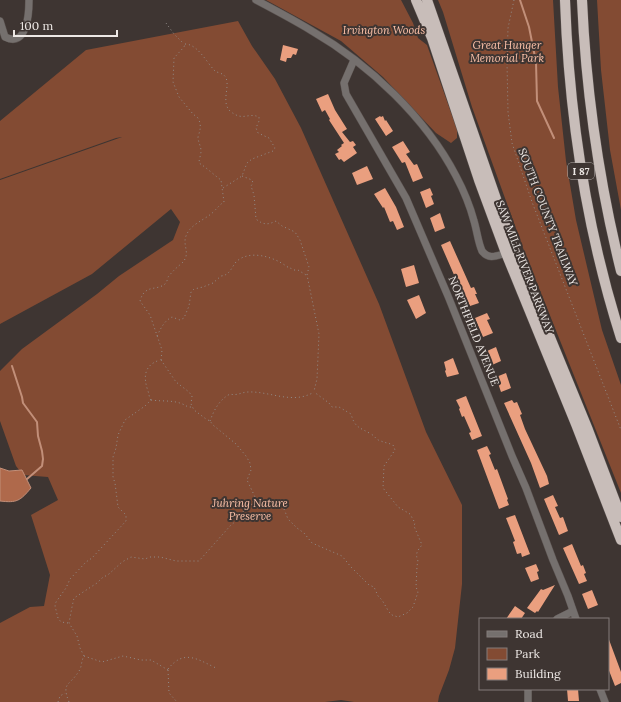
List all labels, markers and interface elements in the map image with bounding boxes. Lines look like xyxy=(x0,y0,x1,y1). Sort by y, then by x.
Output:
scale bar xyxy=(14,12,117,38)
text: 100 m xyxy=(20,18,53,33)
park label: Irvington Woods xyxy=(343,23,425,37)
park label: Great Hunger Memorial Park xyxy=(470,38,544,65)
street label: SOUTH COUNTY TRAILWAY xyxy=(515,146,581,289)
road number: I 87 xyxy=(568,163,594,179)
street label: SAW MILL RIVER PARKWAY xyxy=(493,198,557,337)
street label: NORTHFIELD AVENUE xyxy=(446,274,503,388)
park label: Juhring Nature Preserve xyxy=(211,496,288,523)
legend xyxy=(479,618,609,690)
text: Road xyxy=(515,626,543,641)
text: Park xyxy=(515,646,541,661)
text: Building xyxy=(515,666,561,681)

